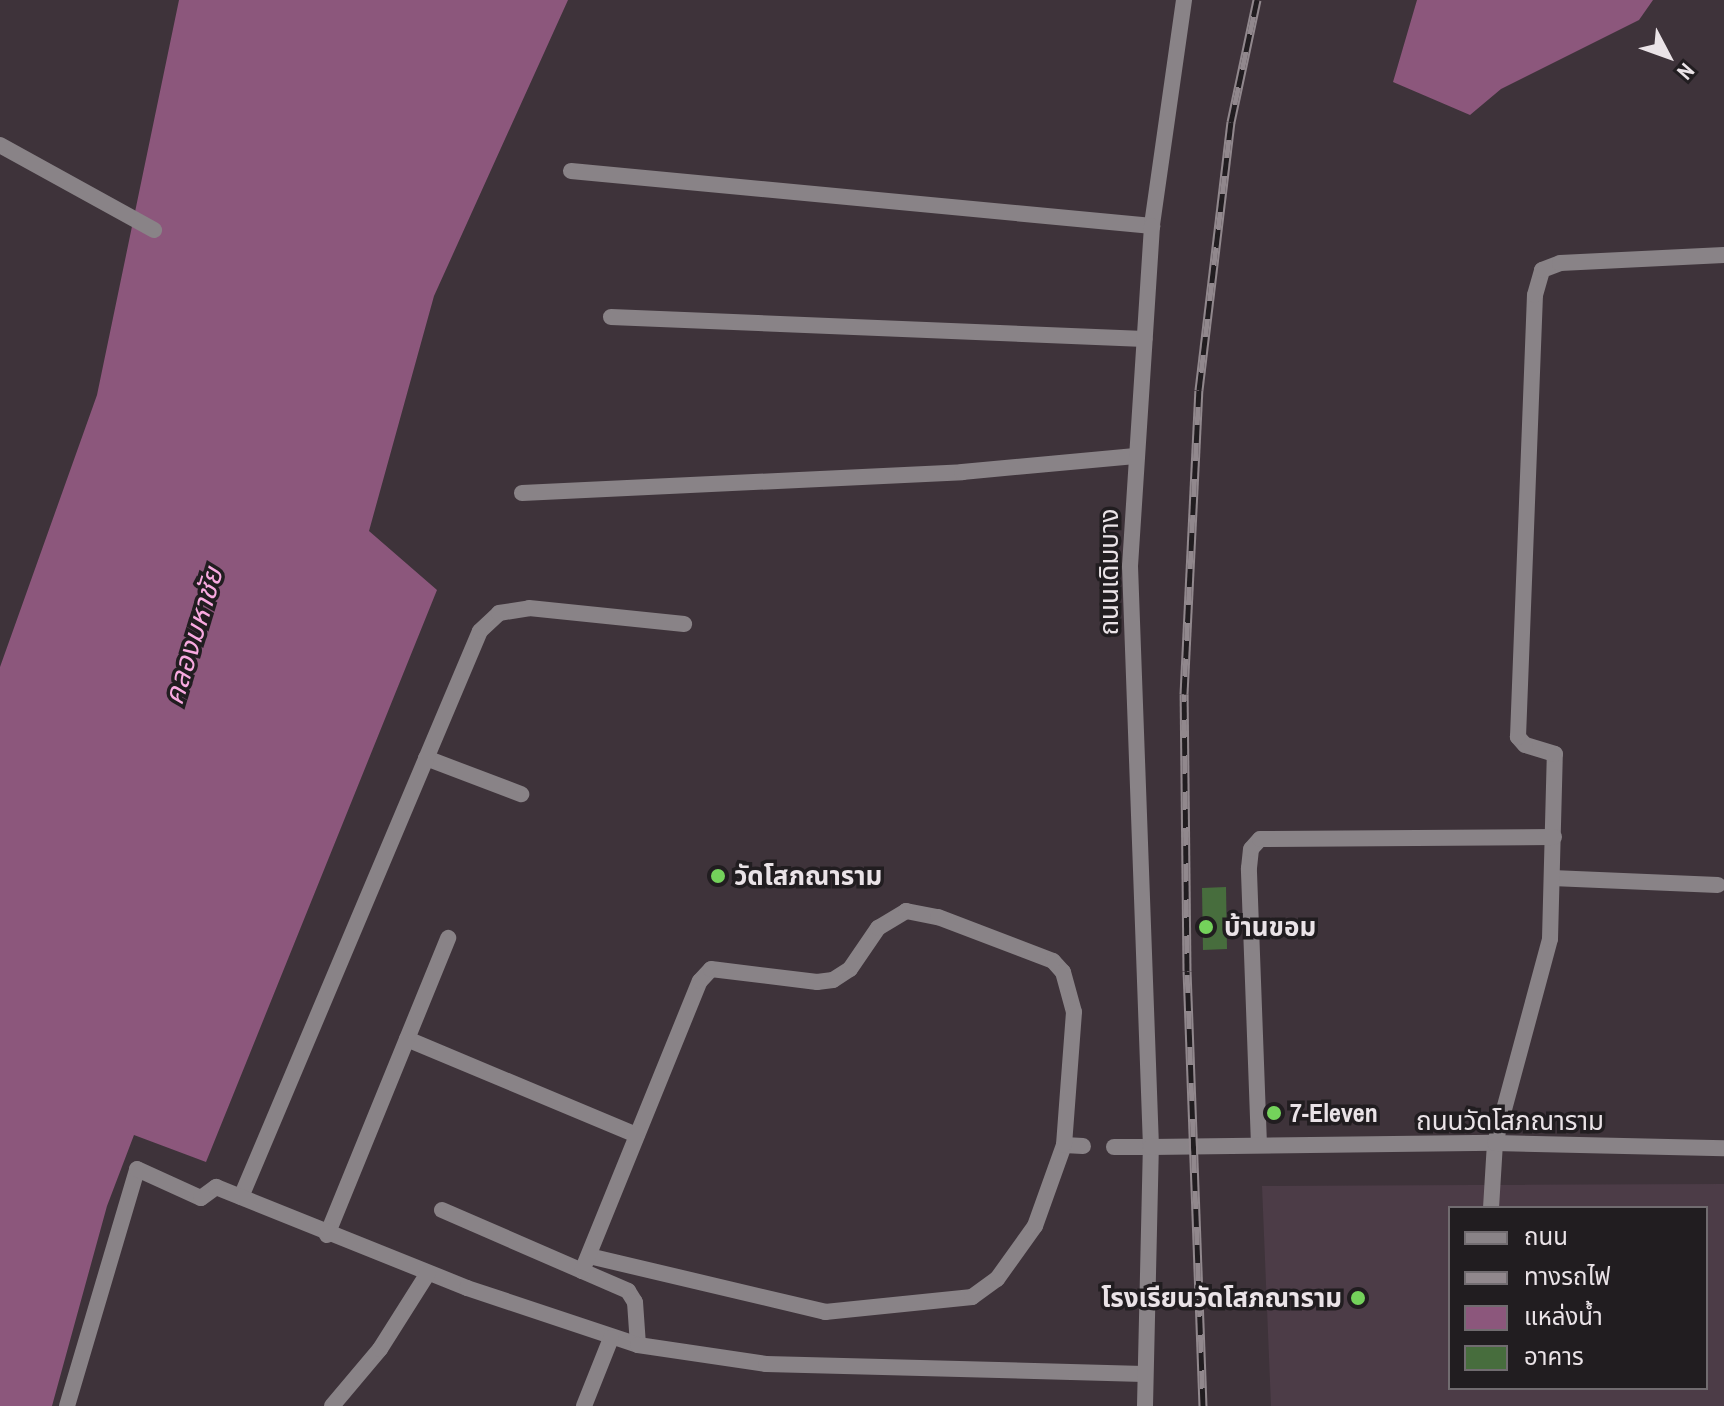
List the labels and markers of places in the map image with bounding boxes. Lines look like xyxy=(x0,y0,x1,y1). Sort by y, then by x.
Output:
place label: วัดโสภณาราม xyxy=(734,860,882,892)
marker: วัดโสภณาราม xyxy=(709,867,727,885)
place label: บ้านขอม xyxy=(1224,911,1316,943)
marker: บ้านขอม xyxy=(1195,916,1217,938)
place label: 7-Eleven xyxy=(1290,1097,1378,1129)
marker: 7-Eleven xyxy=(1265,1104,1283,1122)
place label: โรงเรียนวัดโสภณาราม xyxy=(1101,1282,1342,1314)
marker: โรงเรียนวัดโสภณาราม xyxy=(1349,1289,1367,1307)

